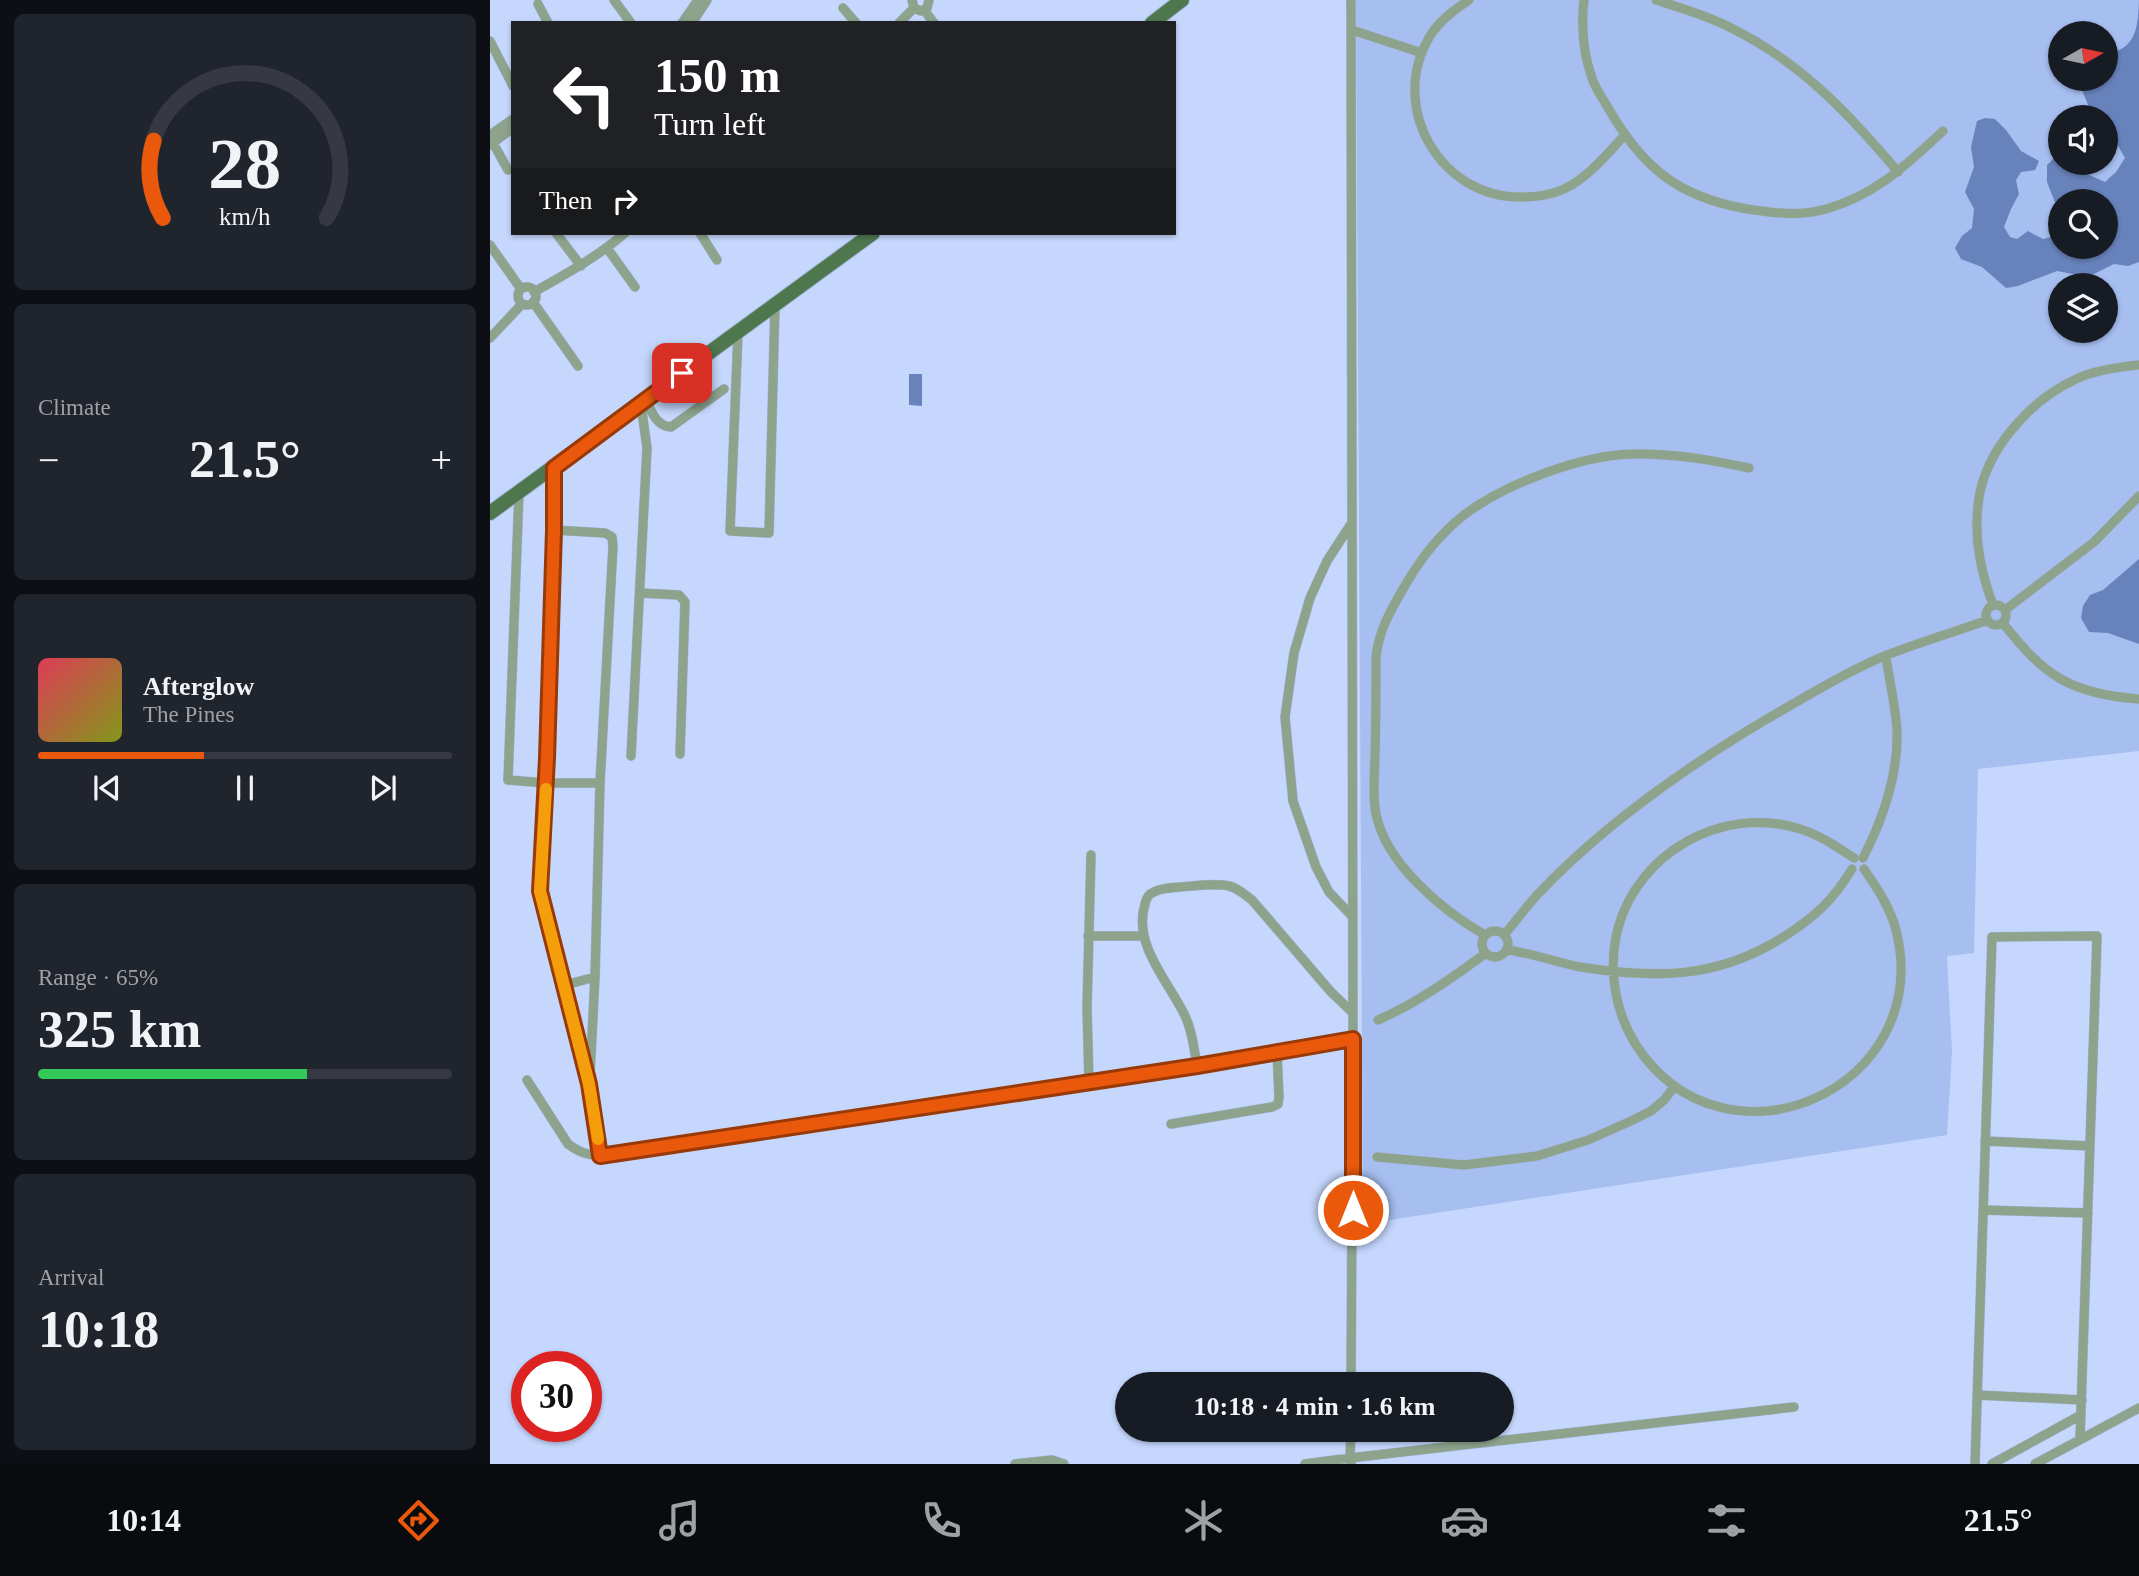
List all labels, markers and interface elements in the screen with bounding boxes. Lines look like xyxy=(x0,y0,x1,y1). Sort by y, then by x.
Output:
north arrow xyxy=(2048,21,2118,91)
map controls xyxy=(2048,21,2118,343)
text: 150 m xyxy=(654,48,781,103)
icon: left xyxy=(539,49,630,140)
button: sound xyxy=(2048,105,2118,175)
text: Turn left xyxy=(654,106,766,142)
text: 28 xyxy=(209,123,281,204)
icon: right xyxy=(606,182,644,220)
text: Then xyxy=(539,186,592,215)
button: search xyxy=(2048,189,2118,259)
text: km/h xyxy=(219,203,271,230)
button: layers xyxy=(2048,273,2118,343)
pin xyxy=(652,343,712,403)
icon: arrive xyxy=(663,354,701,392)
text: Climate xyxy=(38,395,111,420)
text: 21.5° xyxy=(189,431,301,488)
text: − xyxy=(38,439,59,481)
text: + xyxy=(431,439,452,481)
text: Afterglow xyxy=(143,672,254,701)
text: The Pines xyxy=(143,702,234,727)
icon: previous xyxy=(88,769,126,807)
icon: pause xyxy=(226,769,264,807)
icon: next xyxy=(364,769,402,807)
text: Range · 65% xyxy=(38,965,158,990)
text: 325 km xyxy=(38,1001,201,1058)
position arrow xyxy=(1316,1173,1390,1247)
text: Arrival xyxy=(38,1265,104,1290)
text: 10:18 xyxy=(38,1301,159,1358)
speed limit sign: 30 xyxy=(511,1351,602,1442)
text: 10:18 · 4 min · 1.6 km xyxy=(1194,1392,1435,1421)
icon: directions xyxy=(394,1496,443,1545)
icon: music xyxy=(655,1496,704,1545)
icon: phone xyxy=(917,1496,966,1545)
icon: climate xyxy=(1179,1496,1228,1545)
icon: car xyxy=(1440,1496,1489,1545)
icon: filters xyxy=(1702,1496,1751,1545)
text: 10:14 xyxy=(106,1502,181,1538)
text: 21.5° xyxy=(1964,1502,2033,1538)

